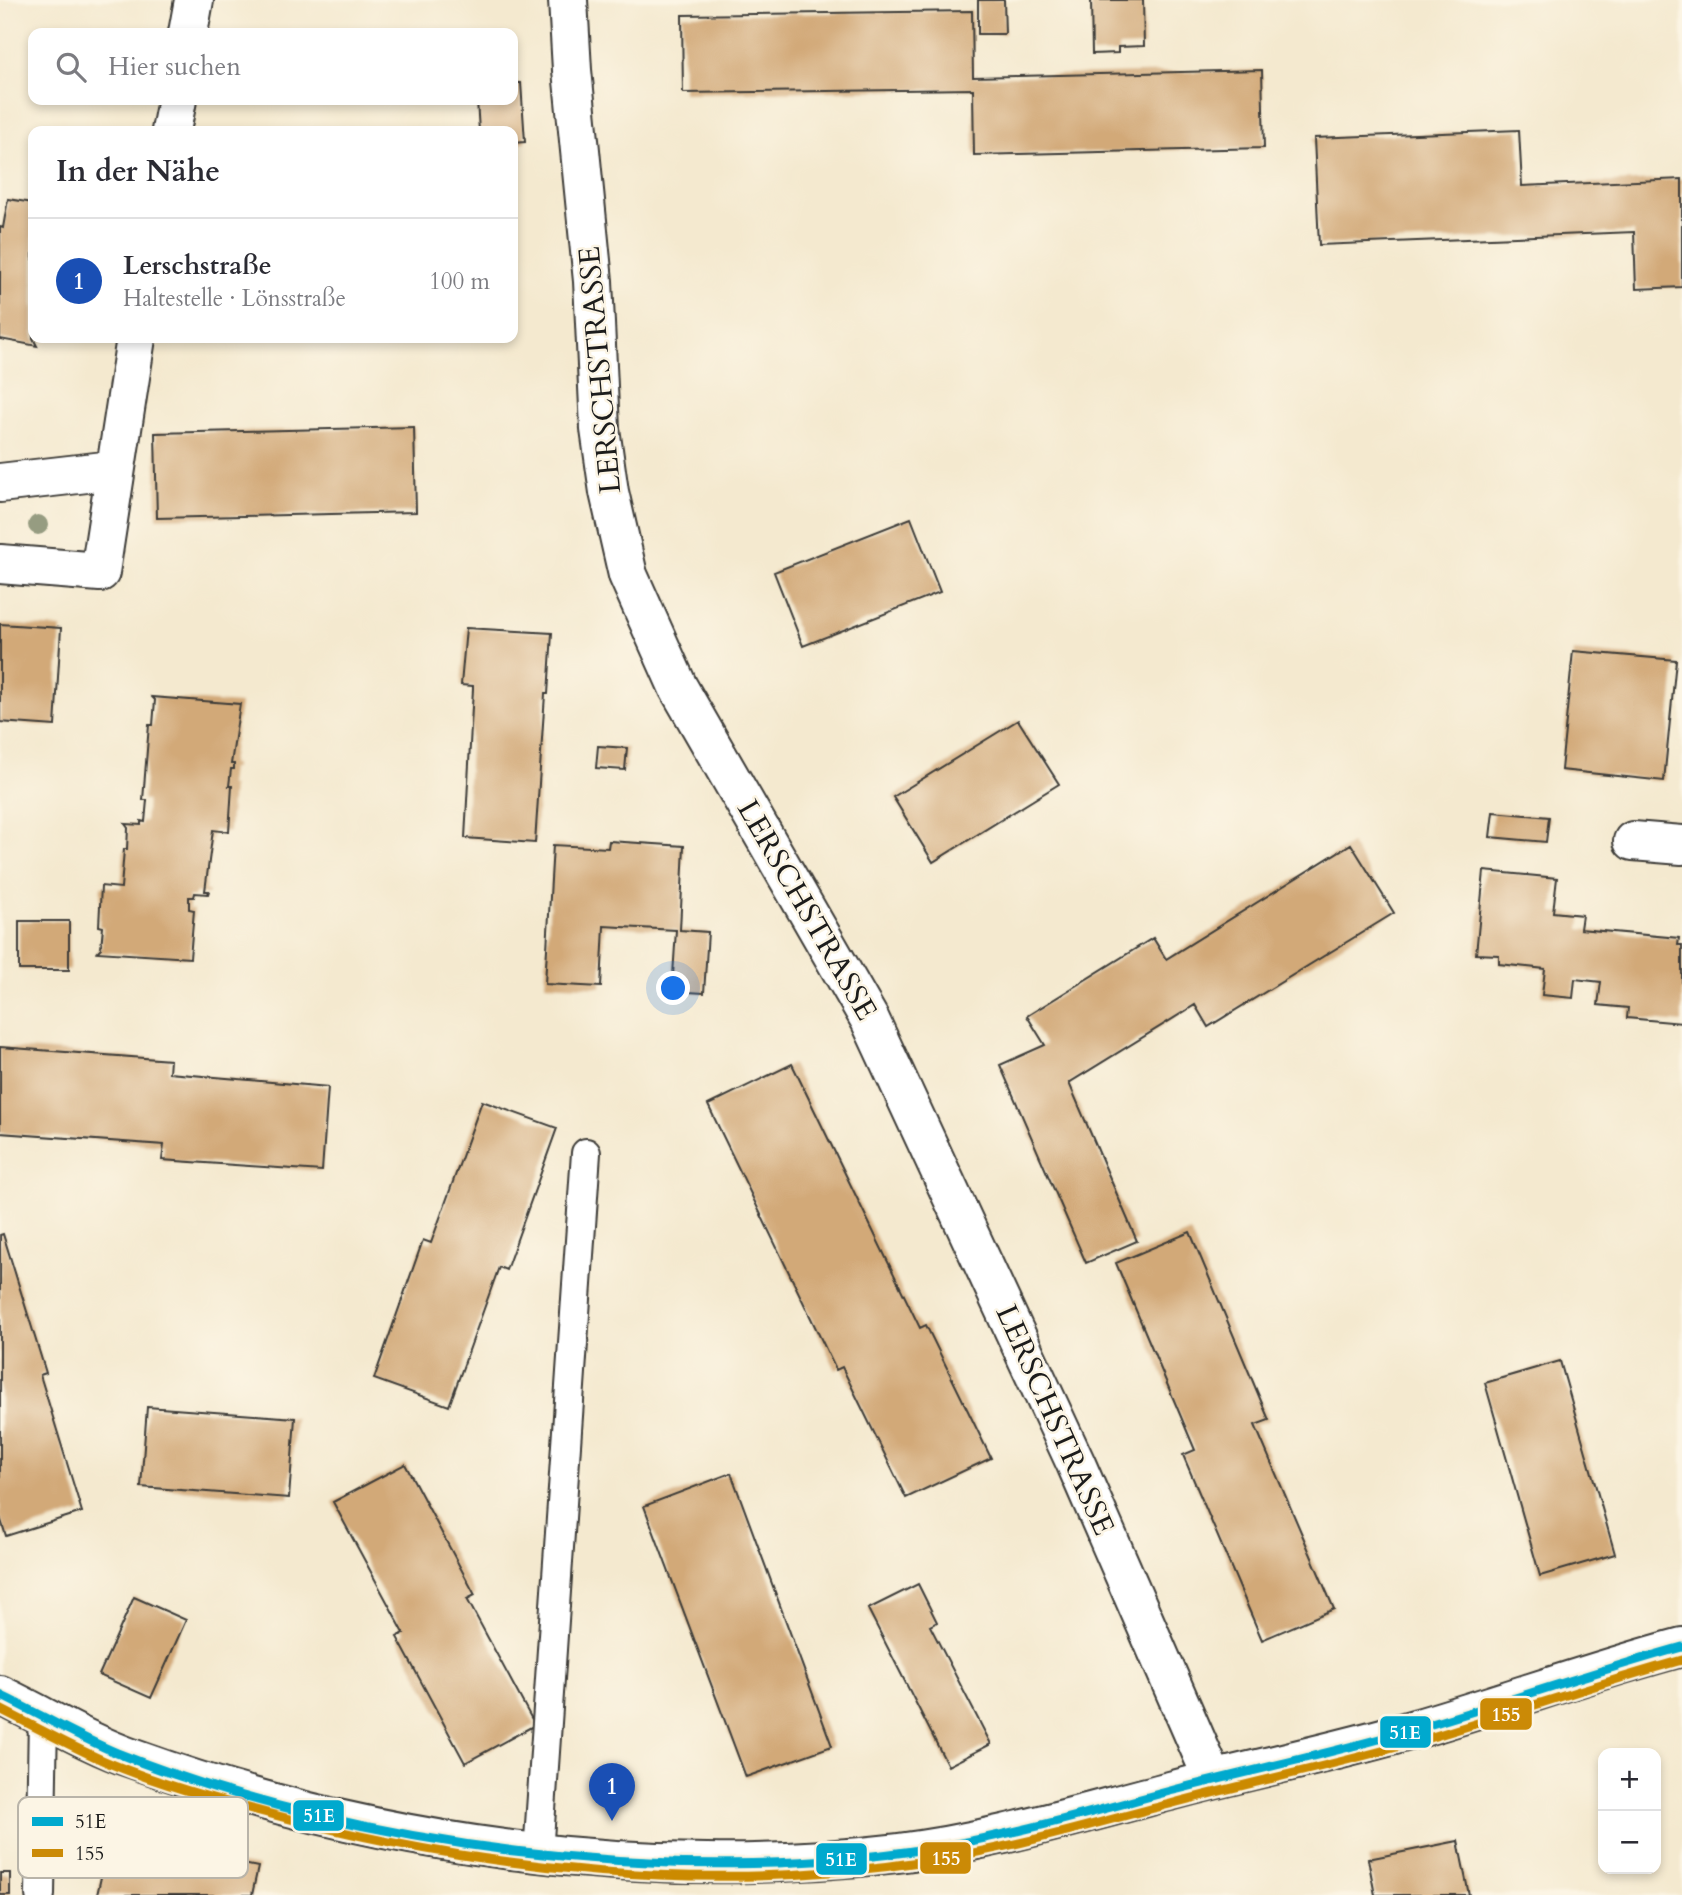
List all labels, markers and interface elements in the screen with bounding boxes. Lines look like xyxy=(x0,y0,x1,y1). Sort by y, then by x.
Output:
search box xyxy=(28,28,518,105)
icon: search xyxy=(52,48,90,86)
text: Hier suchen xyxy=(108,49,241,84)
text: In der Nähe xyxy=(56,151,220,192)
street label: LERSCHSTRASSE xyxy=(569,245,631,495)
text: Lerschstraße xyxy=(123,248,272,283)
text: 1 xyxy=(73,266,85,297)
text: 100 m xyxy=(429,266,490,297)
text: Haltestelle · Lönsstraße xyxy=(123,283,346,314)
street label: LERSCHSTRASSE xyxy=(727,792,887,1028)
your location xyxy=(656,971,690,1005)
street label: LERSCHSTRASSE xyxy=(986,1298,1124,1542)
line badge: 155 xyxy=(1479,1697,1533,1731)
text: 155 xyxy=(1491,1702,1521,1728)
line badge: 51E xyxy=(1379,1715,1432,1749)
text: 51E xyxy=(1389,1720,1421,1746)
map controls xyxy=(1598,1748,1661,1874)
button: + xyxy=(1598,1748,1661,1811)
pin: 1 xyxy=(589,1763,635,1821)
legend xyxy=(18,1797,248,1878)
line badge: 51E xyxy=(292,1799,345,1832)
text: 51E xyxy=(303,1803,335,1829)
text: 51E xyxy=(75,1809,106,1835)
button: − xyxy=(1598,1811,1661,1874)
text: 155 xyxy=(75,1841,104,1867)
line badge: 155 xyxy=(919,1841,972,1875)
line badge: 51E xyxy=(815,1842,868,1876)
text: 155 xyxy=(931,1846,961,1872)
text: 51E xyxy=(825,1847,857,1873)

